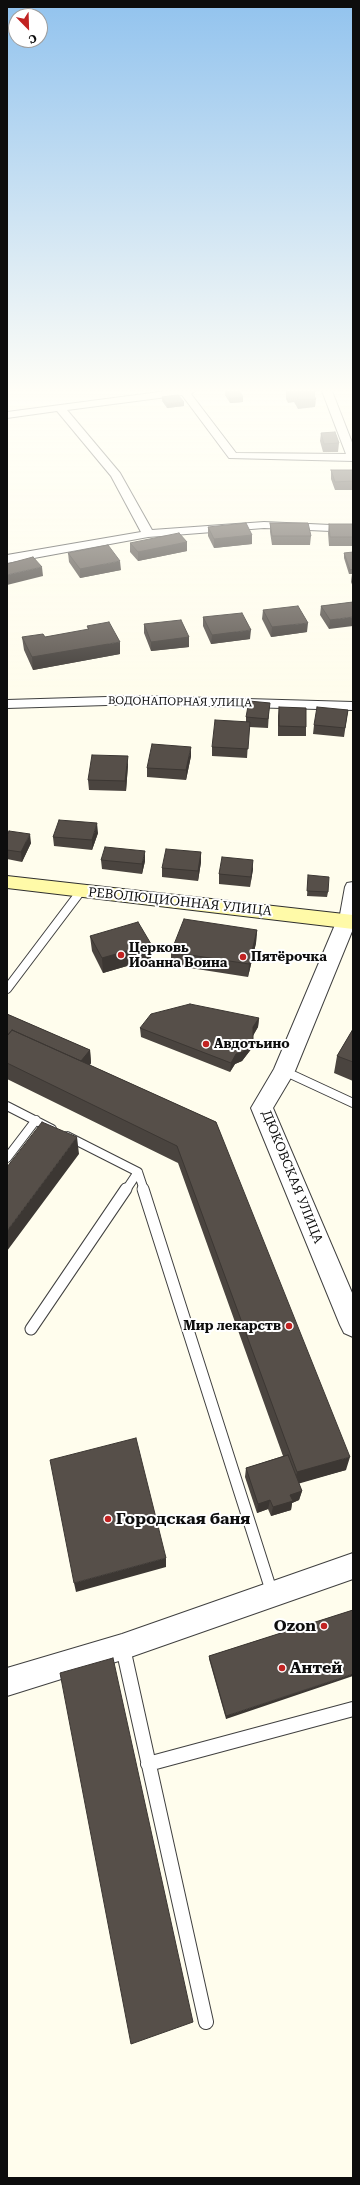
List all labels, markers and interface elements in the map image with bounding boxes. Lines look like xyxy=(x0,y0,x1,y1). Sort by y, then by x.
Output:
north arrow xyxy=(8,8,48,48)
text: С xyxy=(26,31,39,46)
street label: ВОДОНАПОРНАЯ УЛИЦА xyxy=(108,694,252,710)
street label: РЕВОЛЮЦИОННАЯ УЛИЦА xyxy=(87,885,273,919)
place label: Церковь Иоанна Воина xyxy=(129,940,227,971)
place label: Пятёрочка xyxy=(251,949,327,965)
marker: Церковь Иоанна Воина xyxy=(116,950,126,960)
marker: Пятёрочка xyxy=(238,952,248,962)
place label: Авдотьино xyxy=(214,1036,290,1052)
marker: Авдотьино xyxy=(201,1039,211,1049)
street label: ДЮКОВСКАЯ УЛИЦА xyxy=(258,1108,326,1246)
place label: Мир лекарств xyxy=(183,1318,281,1334)
marker: Мир лекарств xyxy=(284,1321,294,1331)
place label: Городская баня xyxy=(116,1509,250,1529)
marker: Городская баня xyxy=(103,1514,113,1524)
place label: Ozon xyxy=(274,1616,316,1636)
marker: Ozon xyxy=(319,1621,329,1631)
place label: Антей xyxy=(290,1658,342,1678)
marker: Антей xyxy=(277,1663,287,1673)

